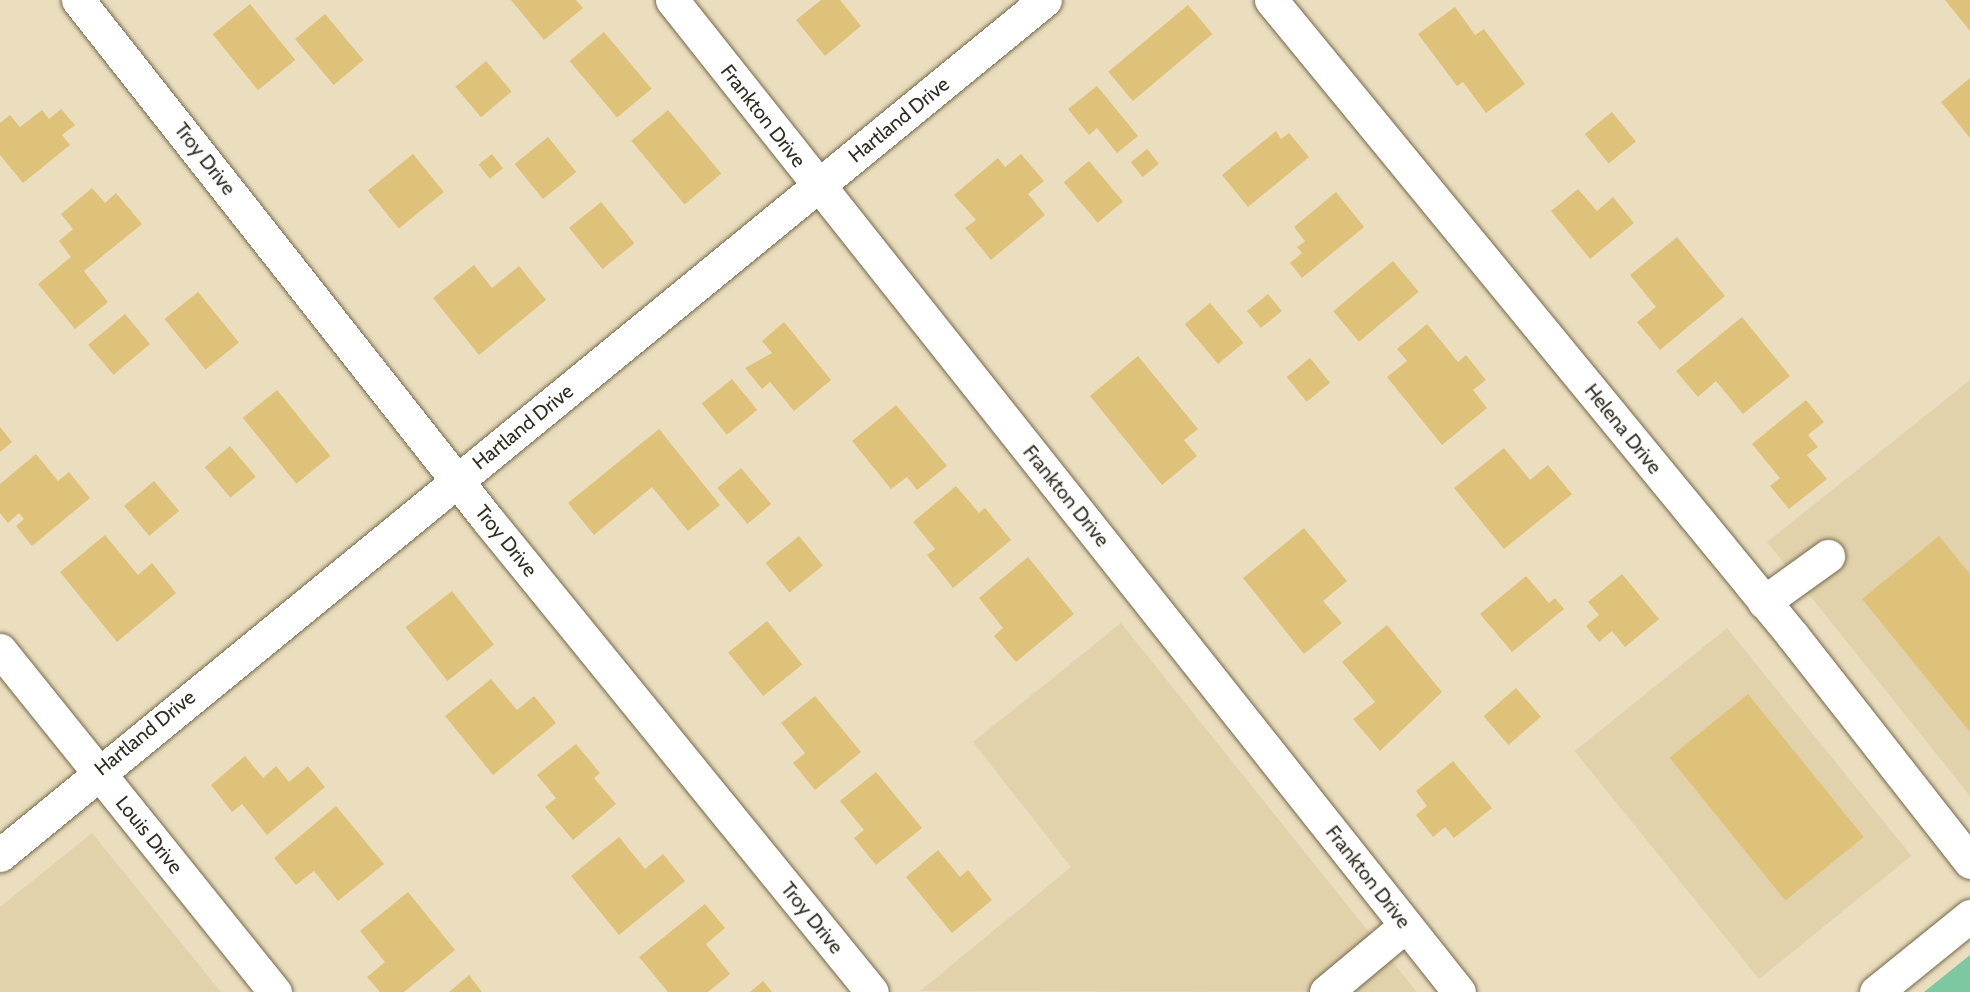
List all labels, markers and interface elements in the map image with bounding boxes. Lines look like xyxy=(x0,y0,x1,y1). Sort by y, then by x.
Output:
street label: Frankton Drive xyxy=(715,60,811,172)
street label: Hartland Drive xyxy=(844,72,954,168)
street label: Troy Drive xyxy=(169,118,241,200)
street label: Hartland Drive xyxy=(468,379,578,475)
street label: Helena Drive xyxy=(1579,379,1667,479)
street label: Frankton Drive xyxy=(1018,440,1114,552)
street label: Troy Drive xyxy=(470,500,542,582)
street label: Hartland Drive xyxy=(90,685,200,781)
street label: Louis Drive xyxy=(110,791,188,879)
street label: Frankton Drive xyxy=(1320,821,1416,933)
street label: Troy Drive xyxy=(776,877,848,959)

